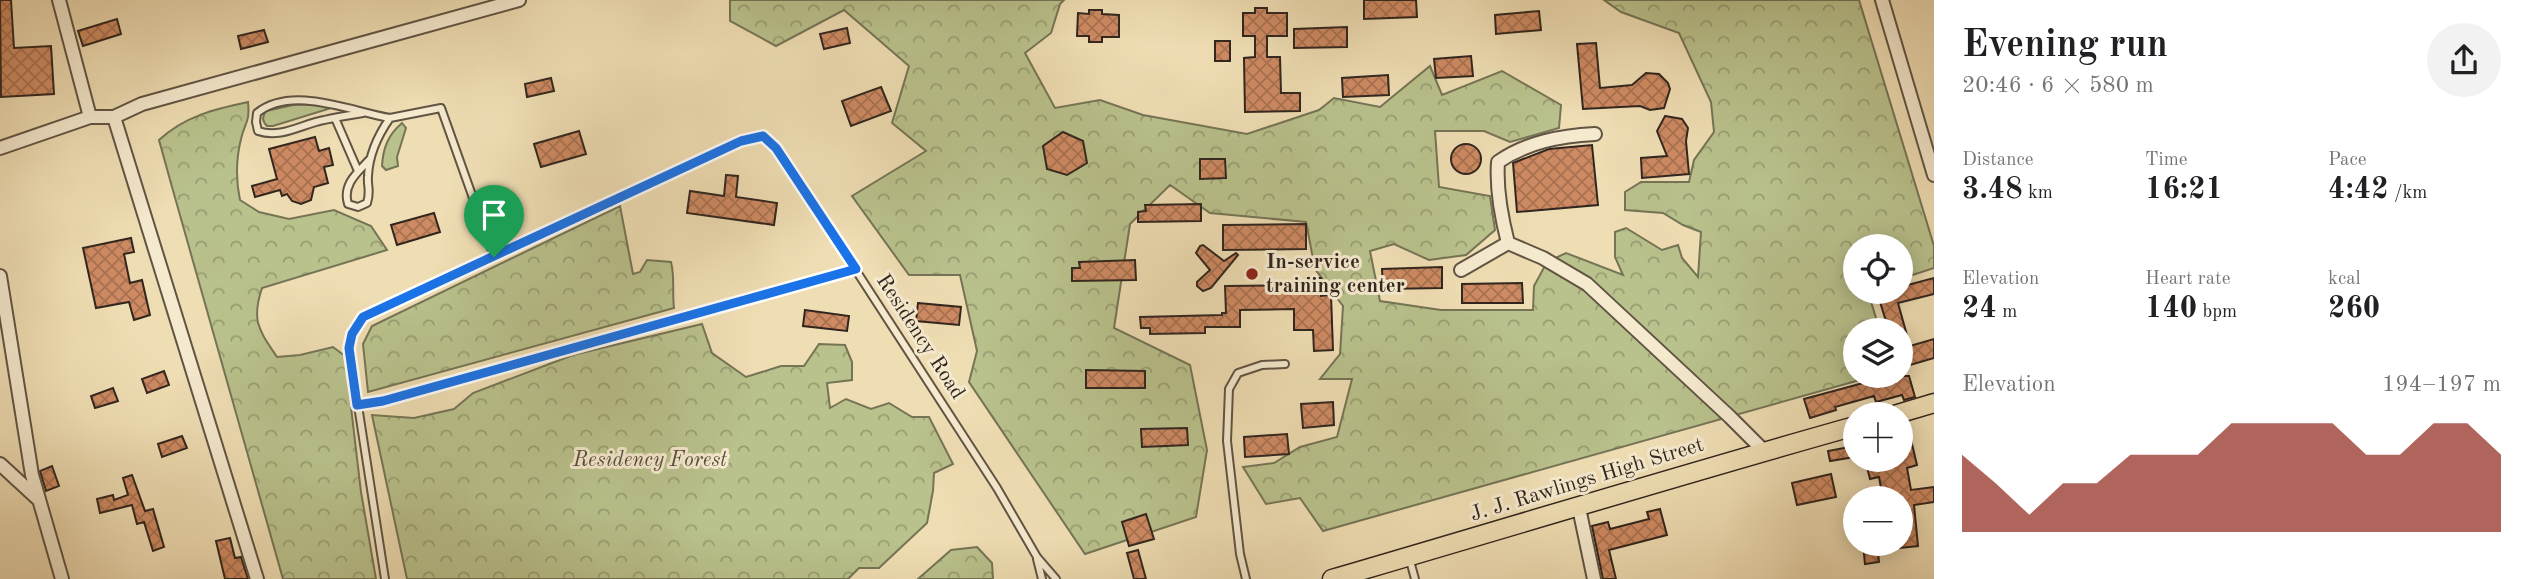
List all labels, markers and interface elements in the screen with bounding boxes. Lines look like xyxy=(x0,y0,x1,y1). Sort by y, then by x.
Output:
button: share xyxy=(2427,23,2501,97)
text: Evening run xyxy=(1962,27,2168,65)
text: 20:46 · 6 × 580 m xyxy=(1962,74,2154,97)
text: Distance xyxy=(1962,151,2034,170)
text: Time xyxy=(2145,151,2188,170)
text: Pace xyxy=(2328,151,2367,170)
text: 3.48 xyxy=(1962,175,2023,205)
text: 16:21 xyxy=(2145,175,2223,205)
text: 4:42 xyxy=(2328,175,2389,205)
text: km xyxy=(2023,184,2053,203)
text: /km xyxy=(2389,184,2427,203)
pin xyxy=(464,185,524,257)
icon: arrive xyxy=(475,196,513,234)
map controls xyxy=(1843,234,1913,556)
button: locate xyxy=(1843,234,1913,304)
place label: In-service training center xyxy=(1266,252,1405,297)
marker: In-service training center xyxy=(1244,266,1260,282)
text: Elevation xyxy=(1962,270,2039,289)
text: Heart rate xyxy=(2145,270,2230,289)
text: kcal xyxy=(2328,270,2361,289)
street label: Residency Road xyxy=(872,271,968,403)
text: 24 xyxy=(1962,294,1997,324)
text: 140 xyxy=(2145,294,2197,324)
text: 260 xyxy=(2328,294,2380,324)
text: m xyxy=(1997,303,2017,322)
text: bpm xyxy=(2197,303,2237,322)
button: layers xyxy=(1843,318,1913,388)
text: Elevation xyxy=(1962,373,2056,396)
text: 194–197 m xyxy=(2382,373,2501,396)
button: + xyxy=(1843,402,1913,472)
street label: J. J. Rawlings High Street xyxy=(1468,434,1706,526)
park label: Residency Forest xyxy=(572,450,727,471)
button: − xyxy=(1843,486,1913,556)

